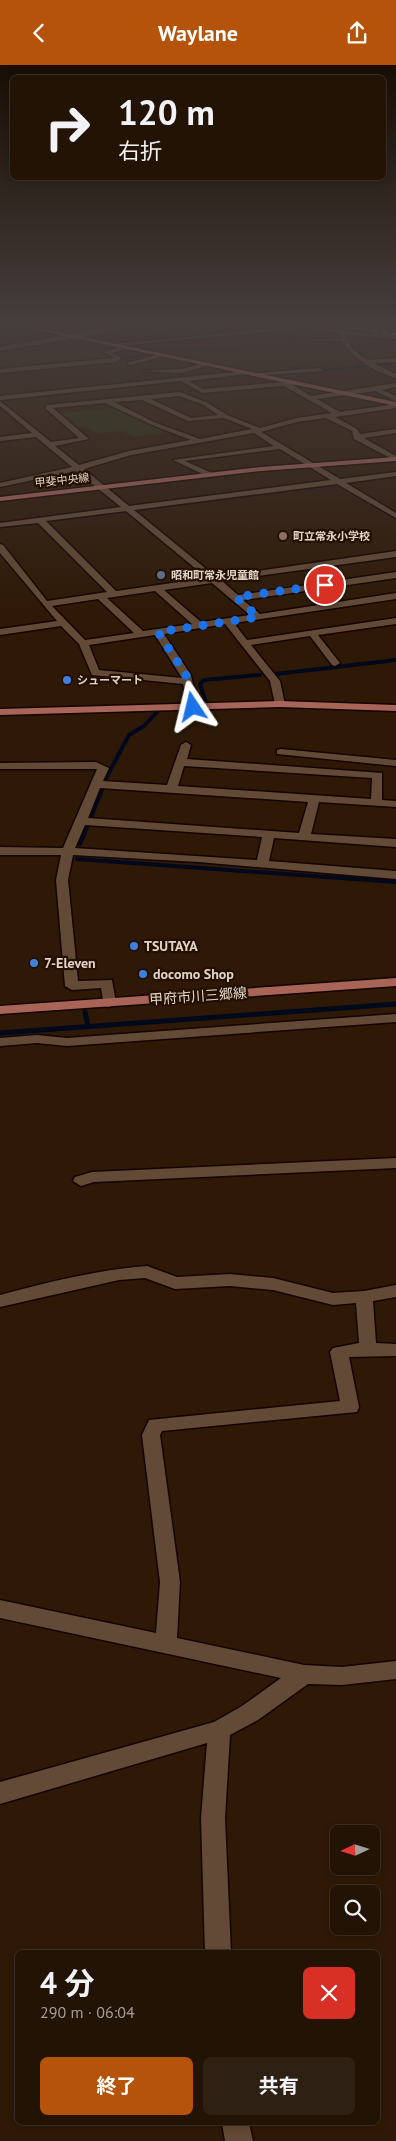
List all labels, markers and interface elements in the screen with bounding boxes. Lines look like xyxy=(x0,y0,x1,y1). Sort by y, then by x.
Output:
icon: back xyxy=(25,19,53,47)
text: Waylane xyxy=(158,19,238,47)
icon: share xyxy=(343,19,371,47)
text: 120 m xyxy=(118,89,215,135)
icon: right xyxy=(35,95,100,160)
text: 右折 xyxy=(118,137,162,165)
street label: 甲斐中央線 xyxy=(34,470,90,490)
place label: 町立常永小学校 xyxy=(293,529,370,543)
marker: 町立常永小学校 xyxy=(277,530,289,542)
pin xyxy=(304,564,346,606)
place label: 昭和町常永児童館 xyxy=(171,568,259,582)
marker: 昭和町常永児童館 xyxy=(155,569,167,581)
icon: arrive xyxy=(311,571,339,599)
place label: シューマート xyxy=(77,673,143,687)
marker: シューマート xyxy=(61,674,73,686)
position arrow xyxy=(166,680,218,732)
place label: TSUTAYA xyxy=(144,937,198,955)
marker: TSUTAYA xyxy=(128,940,140,952)
place label: 7-Eleven xyxy=(44,954,96,972)
marker: 7-Eleven xyxy=(28,957,40,969)
place label: docomo Shop xyxy=(153,965,234,983)
marker: docomo Shop xyxy=(137,968,149,980)
street label: 甲府市川三郷線 xyxy=(148,984,248,1008)
north arrow xyxy=(330,1825,380,1875)
map controls xyxy=(330,1825,380,1935)
button: search xyxy=(330,1885,380,1935)
text: 4 分 xyxy=(40,1963,95,2002)
button: close xyxy=(303,1967,355,2019)
text: 290 m · 06:04 xyxy=(40,2002,135,2022)
button: 終了 xyxy=(40,2057,193,2115)
button: 共有 xyxy=(203,2057,355,2115)

